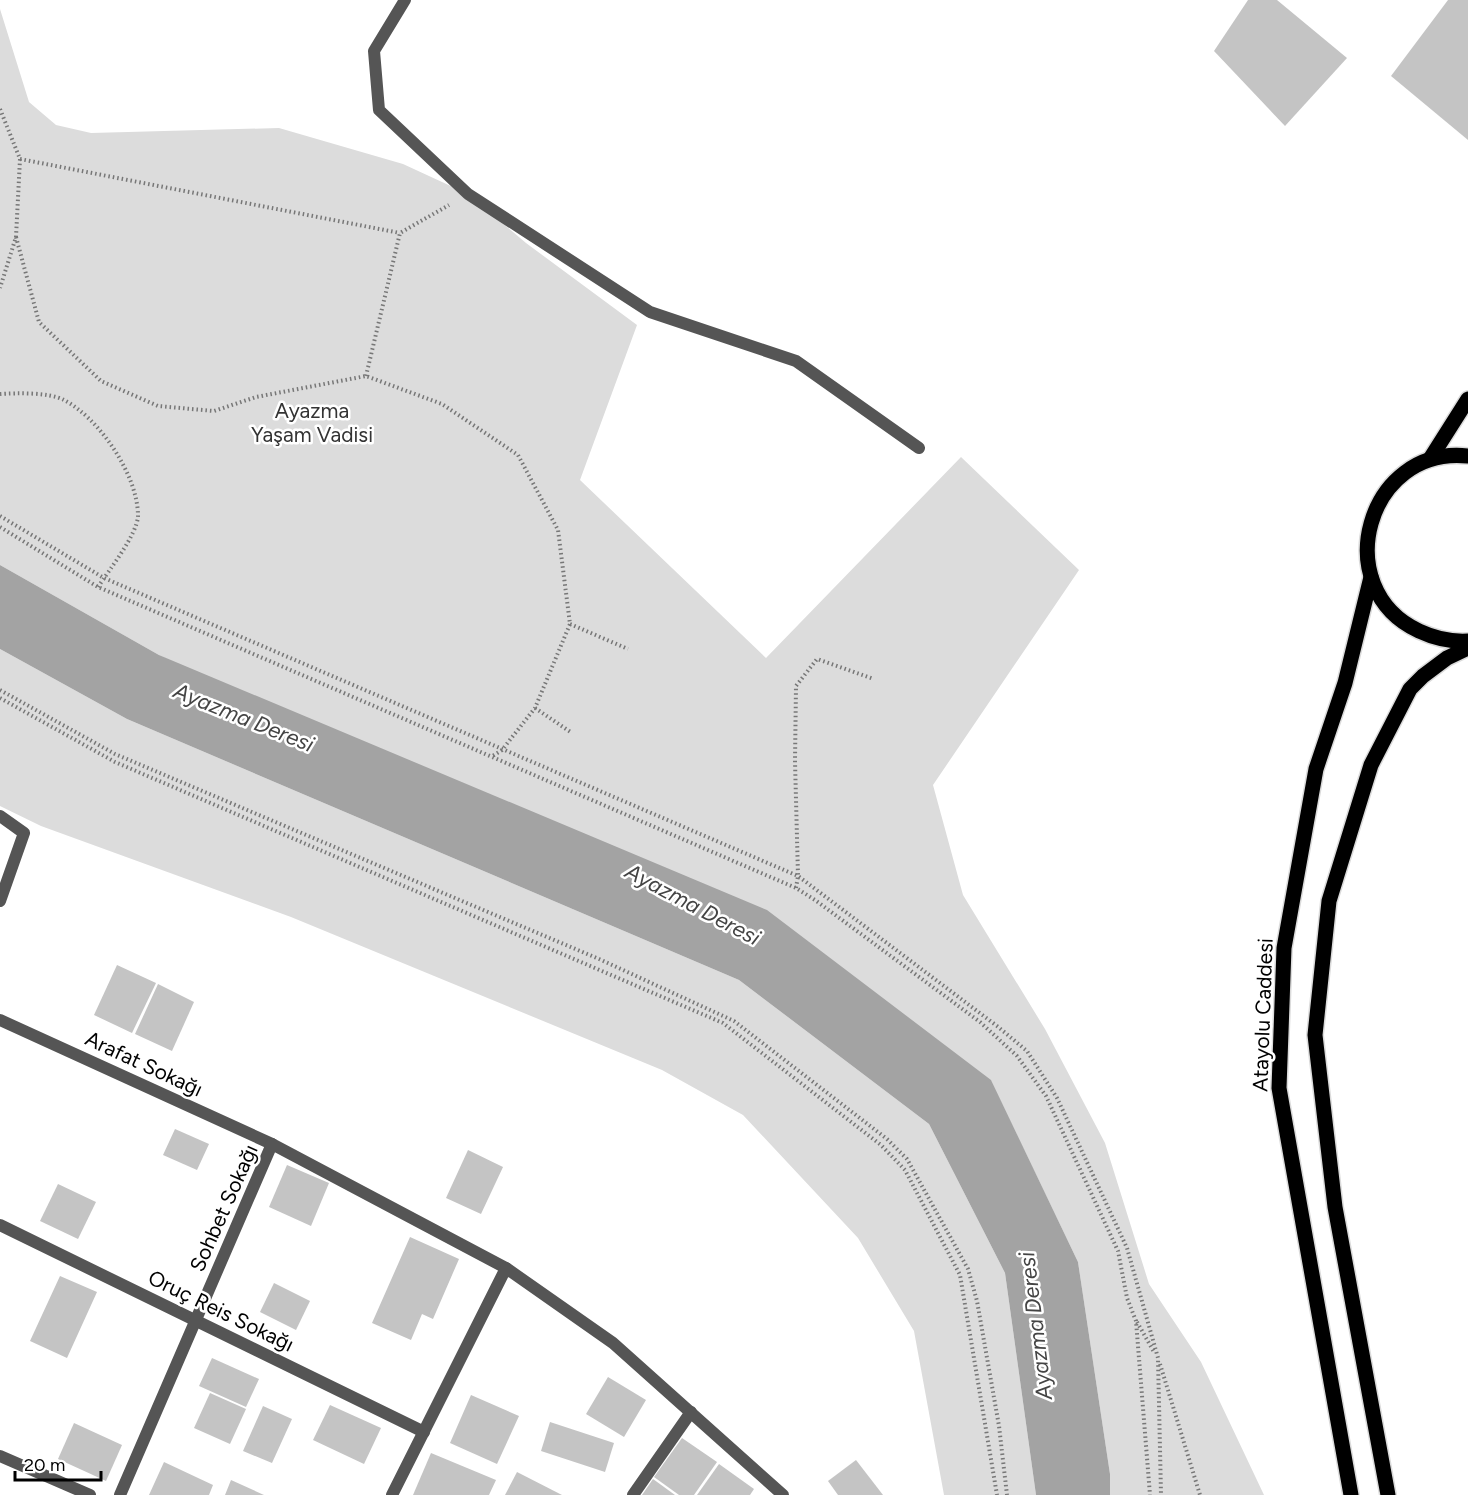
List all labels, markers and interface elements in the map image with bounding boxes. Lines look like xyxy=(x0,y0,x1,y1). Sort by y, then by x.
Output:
park label: Ayazma Yaşam Vadisi xyxy=(251,398,373,447)
water label: Ayazma Deresi xyxy=(169,677,319,758)
water label: Ayazma Deresi xyxy=(620,857,766,952)
street label: Atayolu Caddesi xyxy=(1247,938,1278,1092)
street label: Arafat Sokağı xyxy=(82,1025,207,1102)
street label: Sohbet Sokağı xyxy=(184,1140,263,1275)
water label: Ayazma Deresi xyxy=(1013,1250,1058,1403)
street label: Oruç Reis Sokağı xyxy=(144,1264,298,1357)
scale bar xyxy=(15,1444,100,1482)
text: 20 m xyxy=(24,1454,65,1476)

